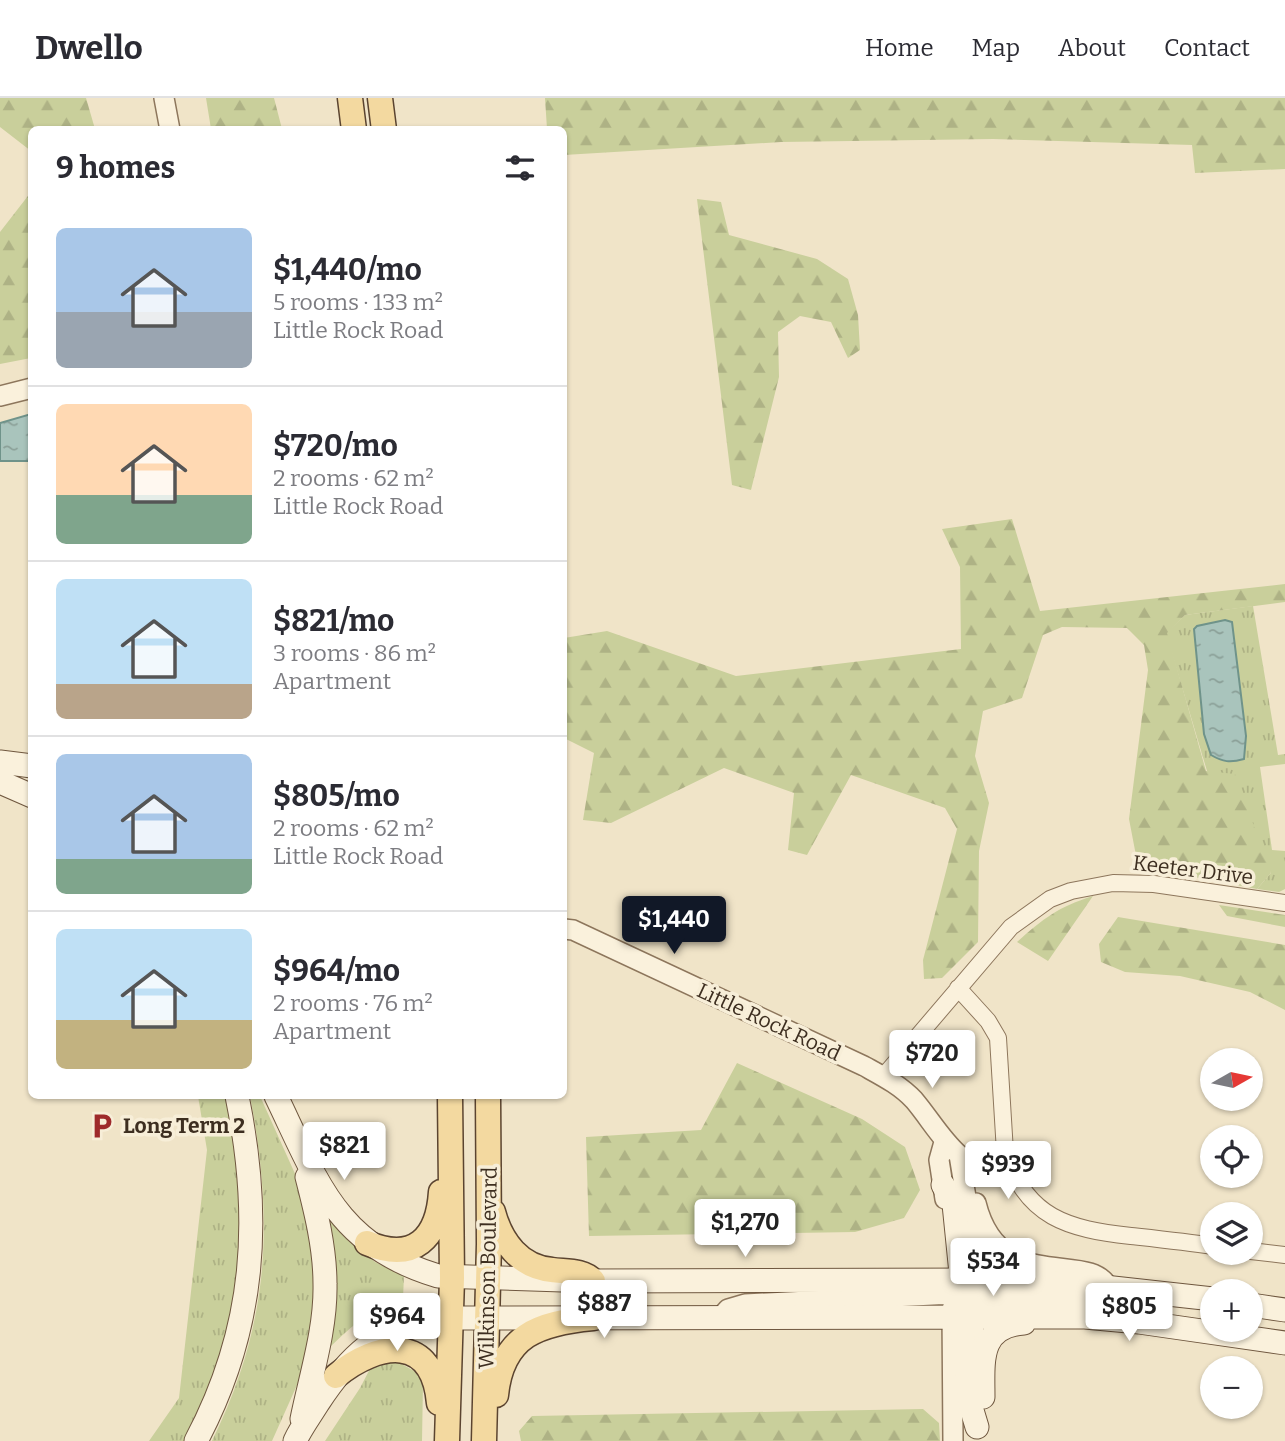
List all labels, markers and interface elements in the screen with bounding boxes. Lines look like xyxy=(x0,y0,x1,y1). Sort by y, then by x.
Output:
text: Dwello xyxy=(35,28,143,68)
text: Home xyxy=(865,34,934,62)
text: Map xyxy=(972,34,1020,62)
text: About xyxy=(1058,34,1126,62)
text: Contact xyxy=(1164,34,1250,62)
icon: filters xyxy=(501,149,539,187)
text: 9 homes xyxy=(56,150,175,186)
text: $1,440/mo xyxy=(273,252,422,288)
icon: home xyxy=(112,256,196,340)
text: 5 rooms · 133 m² xyxy=(273,288,443,316)
text: Little Rock Road xyxy=(273,316,443,344)
text: $720/mo xyxy=(273,428,398,464)
icon: home xyxy=(112,432,196,516)
text: 2 rooms · 62 m² xyxy=(273,464,434,492)
text: Little Rock Road xyxy=(273,492,443,520)
text: $821/mo xyxy=(273,603,394,639)
icon: home xyxy=(112,607,196,691)
text: 3 rooms · 86 m² xyxy=(273,639,436,667)
text: Apartment xyxy=(273,667,391,695)
text: $805/mo xyxy=(273,778,400,814)
icon: home xyxy=(112,782,196,866)
text: 2 rooms · 62 m² xyxy=(273,814,434,842)
text: Little Rock Road xyxy=(273,842,443,870)
street label: Keeter Drive xyxy=(1131,850,1255,890)
pin: $1,440 xyxy=(617,896,731,956)
text: $1,440 xyxy=(638,905,710,933)
text: $964/mo xyxy=(273,953,400,989)
icon: home xyxy=(112,957,196,1041)
street label: Little Rock Road xyxy=(693,977,845,1067)
text: 2 rooms · 76 m² xyxy=(273,989,433,1017)
text: Apartment xyxy=(273,1017,391,1045)
pin: $720 xyxy=(891,1030,973,1090)
text: $720 xyxy=(905,1039,959,1067)
north arrow xyxy=(1200,1048,1264,1111)
map controls xyxy=(1200,1048,1263,1419)
parking icon: Long Term 2 xyxy=(87,1111,117,1141)
place label: Long Term 2 xyxy=(123,1113,245,1139)
pin: $821 xyxy=(303,1122,385,1182)
button: locate xyxy=(1200,1125,1263,1188)
text: $821 xyxy=(319,1131,369,1159)
pin: $939 xyxy=(967,1142,1049,1201)
text: $939 xyxy=(981,1150,1035,1178)
street label: Wilkinson Boulevard xyxy=(473,1167,503,1369)
pin: $1,270 xyxy=(688,1200,802,1259)
button: layers xyxy=(1200,1202,1263,1265)
text: $1,270 xyxy=(710,1208,780,1236)
pin: $534 xyxy=(952,1238,1034,1298)
text: $534 xyxy=(966,1247,1020,1275)
button: + xyxy=(1200,1279,1263,1342)
pin: $887 xyxy=(563,1280,645,1340)
pin: $805 xyxy=(1088,1284,1170,1343)
text: $887 xyxy=(577,1289,631,1317)
text: $805 xyxy=(1102,1292,1157,1320)
pin: $964 xyxy=(356,1294,438,1353)
text: $964 xyxy=(369,1302,425,1330)
button: − xyxy=(1200,1356,1263,1419)

